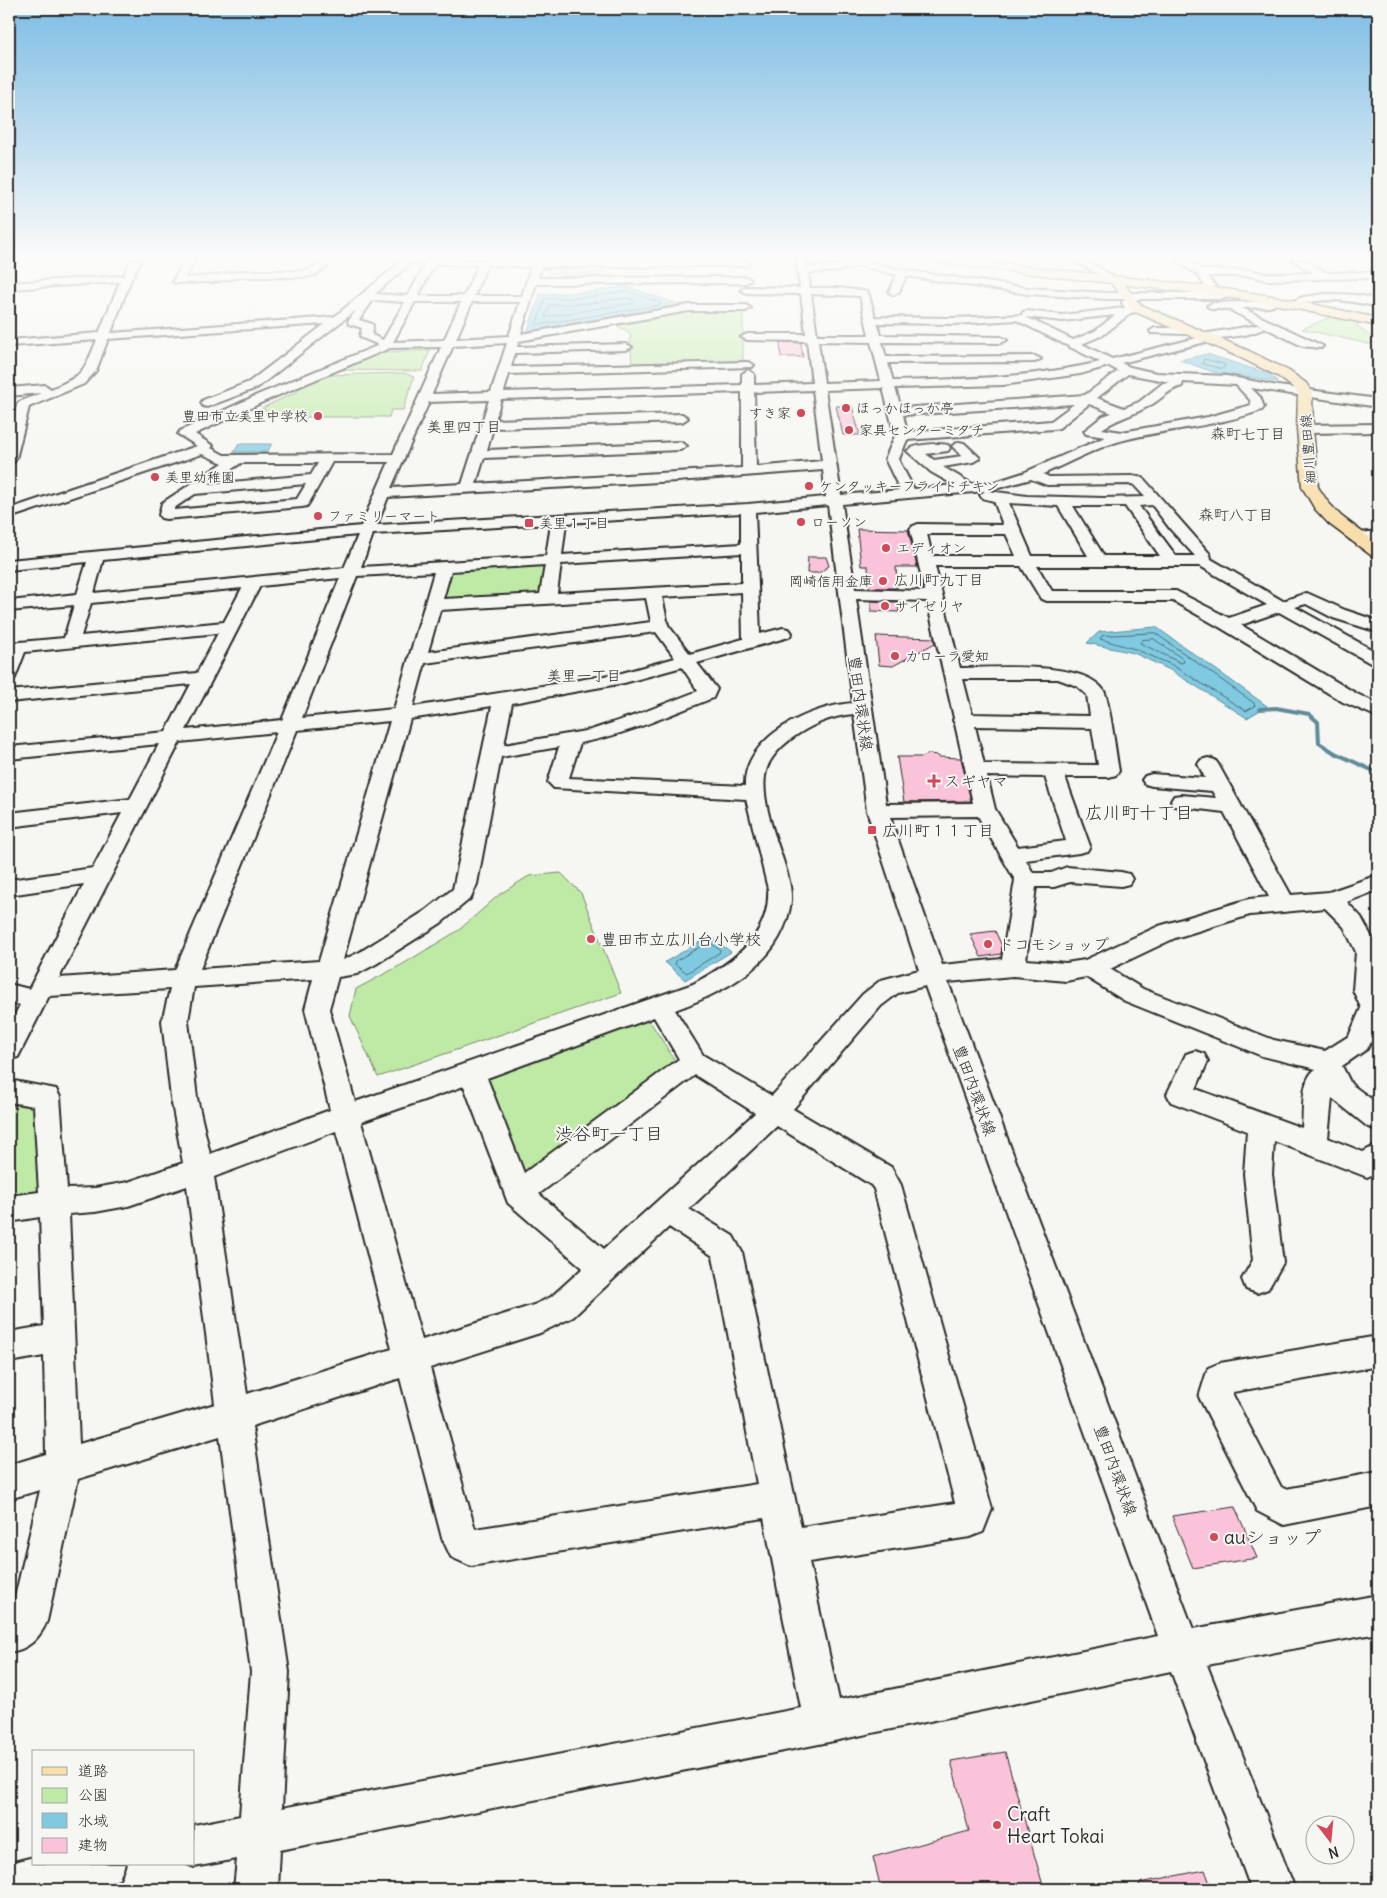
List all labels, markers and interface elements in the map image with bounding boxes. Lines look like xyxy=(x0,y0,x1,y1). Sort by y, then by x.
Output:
place label: ほっかほっか亭 xyxy=(856,399,954,417)
marker: ほっかほっか亭 xyxy=(840,402,852,414)
place label: すき家 xyxy=(749,404,791,422)
place label: 豊田市立美里中学校 xyxy=(182,407,308,425)
marker: すき家 xyxy=(795,407,807,419)
marker: 豊田市立美里中学校 xyxy=(312,410,324,422)
street label: 細川豊田線 xyxy=(1297,413,1319,485)
district label: 美里四丁目 xyxy=(426,417,502,436)
place label: 家具センターミタチ xyxy=(859,421,984,439)
marker: 家具センターミタチ xyxy=(843,424,855,436)
district label: 森町七丁目 xyxy=(1210,424,1286,443)
place label: 美里幼稚園 xyxy=(165,468,235,486)
marker: 美里幼稚園 xyxy=(149,471,161,483)
place label: ケンタッキーフライドチキン xyxy=(819,477,999,495)
marker: ケンタッキーフライドチキン xyxy=(803,480,815,492)
district label: 森町八丁目 xyxy=(1198,505,1274,524)
place label: ファミリーマート xyxy=(328,507,440,525)
marker: ファミリーマート xyxy=(312,510,324,522)
place label: ローソン xyxy=(811,513,867,531)
place label: 美里１丁目 xyxy=(539,514,609,532)
marker: ローソン xyxy=(795,516,807,528)
marker: 美里１丁目 xyxy=(523,517,535,529)
place label: エディオン xyxy=(896,539,967,557)
marker: エディオン xyxy=(880,542,892,554)
district label: 広川町九丁目 xyxy=(894,570,984,589)
place label: 岡崎信用金庫 xyxy=(789,572,873,590)
marker: 岡崎信用金庫 xyxy=(877,575,889,587)
place label: サイゼリヤ xyxy=(895,597,964,615)
marker: サイゼリヤ xyxy=(879,600,891,612)
place label: カローラ愛知 xyxy=(905,647,989,665)
marker: カローラ愛知 xyxy=(889,650,901,662)
street label: 豊田内環状線 xyxy=(844,654,878,752)
district label: 美里一丁目 xyxy=(546,666,622,685)
place label: スギヤマ xyxy=(944,771,1008,791)
marker: スギヤマ xyxy=(928,775,940,787)
district label: 広川町十丁目 xyxy=(1085,801,1193,824)
place label: 広川町１１丁目 xyxy=(882,820,994,840)
marker: 広川町１１丁目 xyxy=(866,824,878,836)
place label: 豊田市立広川台小学校 xyxy=(601,929,761,949)
marker: 豊田市立広川台小学校 xyxy=(585,933,597,945)
place label: ドコモショップ xyxy=(998,934,1109,954)
marker: ドコモショップ xyxy=(982,938,994,950)
street label: 豊田内環状線 xyxy=(949,1041,1001,1139)
district label: 渋谷町一丁目 xyxy=(555,1122,663,1145)
street label: 豊田内環状線 xyxy=(1090,1421,1142,1519)
place label: auショップ xyxy=(1224,1525,1321,1549)
marker: auショップ xyxy=(1208,1531,1220,1543)
legend xyxy=(32,1750,195,1866)
text: 道路 xyxy=(78,1761,108,1780)
text: 公園 xyxy=(78,1785,108,1804)
place label: Craft Heart Tokai xyxy=(1007,1802,1104,1848)
text: 水域 xyxy=(78,1811,108,1830)
north arrow xyxy=(1304,1816,1354,1866)
marker: Craft Heart Tokai xyxy=(991,1819,1003,1831)
text: 建物 xyxy=(78,1835,108,1854)
text: N xyxy=(1326,1843,1341,1862)

